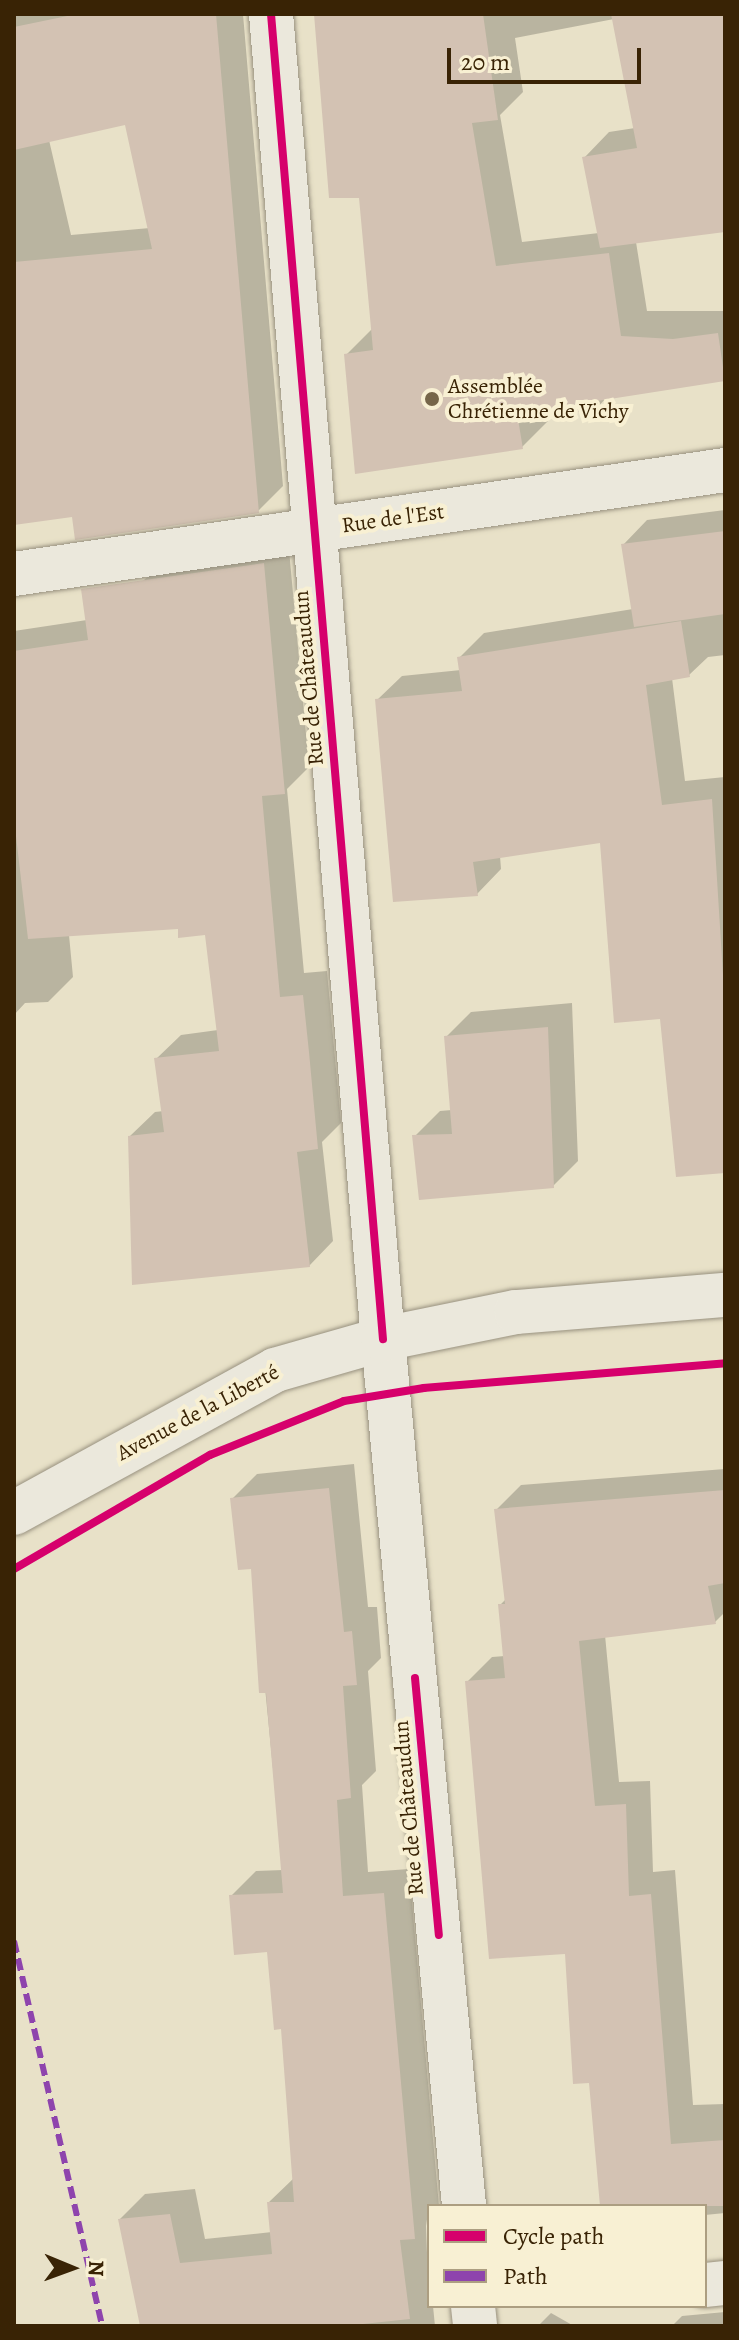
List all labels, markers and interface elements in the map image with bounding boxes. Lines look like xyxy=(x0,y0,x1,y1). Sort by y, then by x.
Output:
scale bar xyxy=(451,32,645,82)
text: 20 m xyxy=(461,46,510,78)
place label: Assemblée Chrétienne de Vichy xyxy=(448,373,628,424)
marker: Assemblée Chrétienne de Vichy xyxy=(423,390,441,408)
street label: Rue de l'Est xyxy=(340,499,446,539)
street label: Rue de Châteaudun xyxy=(288,589,330,767)
street label: Avenue de la Liberté xyxy=(112,1359,284,1467)
street label: Rue de Châteaudun xyxy=(388,1719,430,1897)
legend xyxy=(427,2204,707,2308)
text: Cycle path xyxy=(503,2220,604,2252)
north arrow xyxy=(32,2228,112,2308)
text: N xyxy=(81,2260,111,2277)
text: Path xyxy=(503,2260,548,2292)

